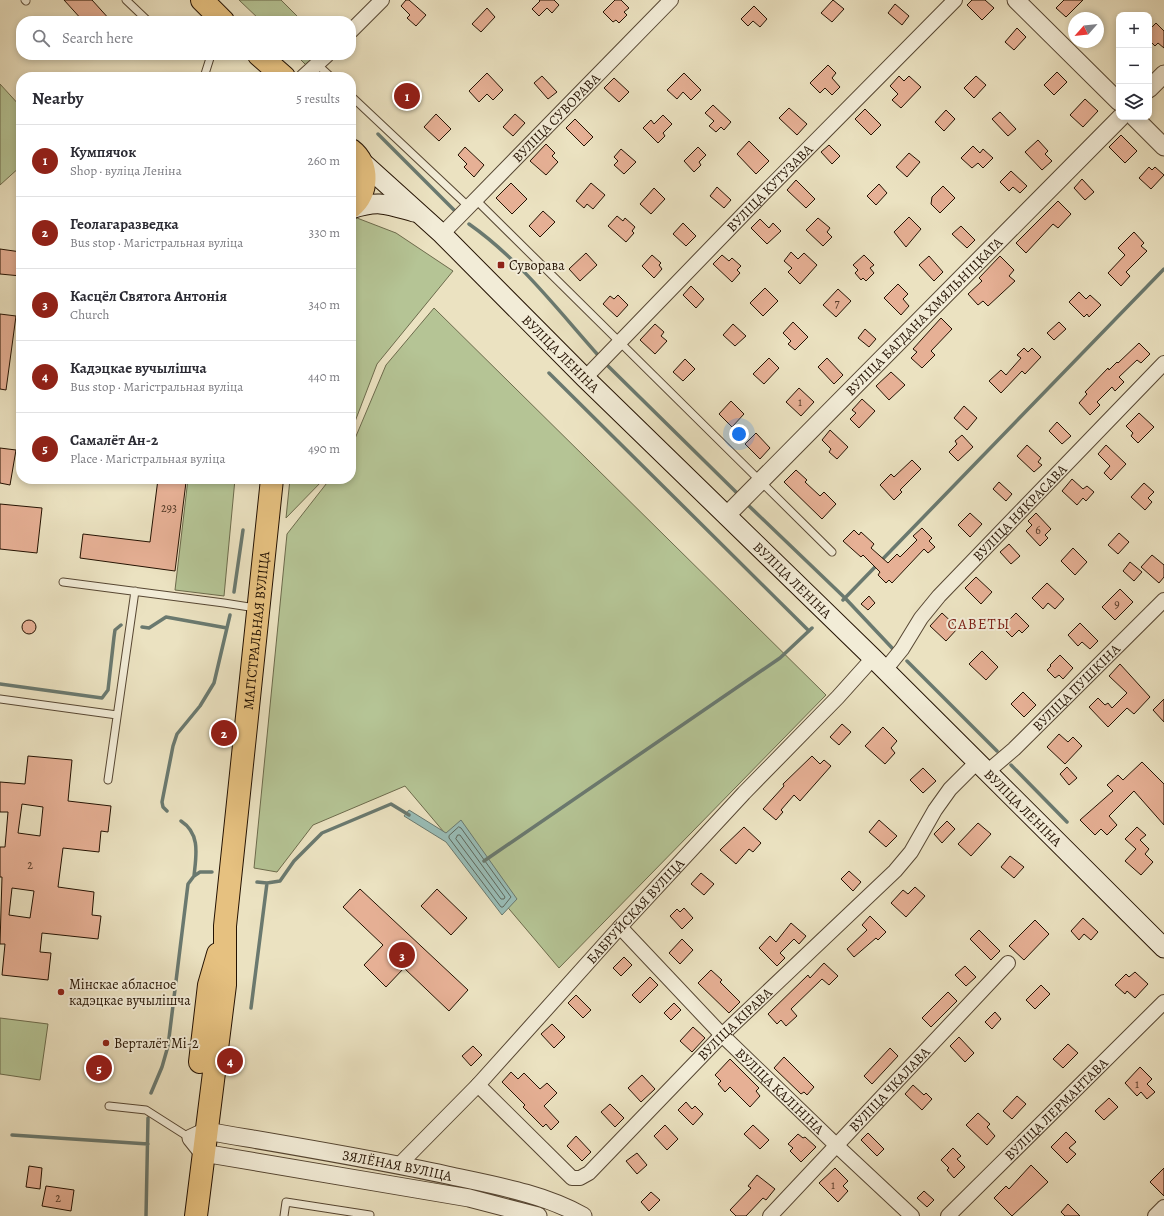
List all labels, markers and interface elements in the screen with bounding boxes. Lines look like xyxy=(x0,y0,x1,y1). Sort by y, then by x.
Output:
north arrow xyxy=(1068,12,1104,48)
map controls xyxy=(1116,12,1152,120)
button: + xyxy=(1116,12,1152,48)
search box xyxy=(16,16,356,60)
icon: search xyxy=(30,27,52,49)
text: Search here xyxy=(62,28,133,48)
button: − xyxy=(1116,48,1152,84)
street label: ВУЛІЦА СУВОРАВА xyxy=(508,68,605,167)
pin: 1 xyxy=(394,81,420,111)
button: layers xyxy=(1116,84,1152,120)
text: Nearby xyxy=(32,87,83,110)
text: 5 results xyxy=(296,90,340,107)
street label: ВУЛІЦА КУТУЗАВА xyxy=(723,140,818,236)
text: Кумпячок xyxy=(70,142,136,162)
text: 1 xyxy=(43,152,47,169)
text: 260 m xyxy=(307,152,340,169)
text: Shop · вуліца Леніна xyxy=(70,162,182,179)
text: Геолагаразведка xyxy=(70,214,179,234)
text: 2 xyxy=(42,224,48,241)
text: 330 m xyxy=(309,224,340,241)
street label: ВУЛІЦА БАГДАНА ХМЯЛЬНІЦКАГА xyxy=(841,233,1007,400)
text: Bus stop · Магістральная вуліца xyxy=(70,234,243,251)
place label: Суворава xyxy=(509,256,565,275)
marker: Суворава xyxy=(496,260,506,270)
text: Касцёл Святога Антонія xyxy=(70,286,227,306)
house number: 7 xyxy=(834,295,840,311)
text: 3 xyxy=(42,296,48,313)
text: 340 m xyxy=(308,296,340,313)
text: Church xyxy=(70,306,109,323)
street label: ВУЛІЦА ЛЕНІНА xyxy=(517,311,604,398)
text: Кадэцкае вучылішча xyxy=(70,358,207,378)
text: 4 xyxy=(42,368,48,385)
text: 440 m xyxy=(308,368,340,385)
text: Bus stop · Магістральная вуліца xyxy=(70,378,243,395)
house number: 1 xyxy=(798,394,802,410)
your location xyxy=(729,424,749,444)
text: Самалёт Ан-2 xyxy=(70,430,158,450)
text: 5 xyxy=(42,440,48,457)
text: 490 m xyxy=(308,440,340,457)
text: Place · Магістральная вуліца xyxy=(70,450,225,467)
street label: ВУЛІЦА НЯКРАСАВА xyxy=(969,460,1072,565)
house number: 293 xyxy=(161,500,177,516)
house number: 6 xyxy=(1035,522,1041,538)
street label: ВУЛІЦА ЛЕНІНА xyxy=(749,538,836,623)
street label: МАГІСТРАЛЬНАЯ ВУЛІЦА xyxy=(239,549,274,711)
house number: 9 xyxy=(1114,596,1120,612)
district label: САВЕТЫ xyxy=(948,614,1010,634)
street label: ВУЛІЦА ПУШКІНА xyxy=(1028,639,1125,735)
pin: 2 xyxy=(211,718,237,748)
street label: ВУЛІЦА ЛЕНІНА xyxy=(980,765,1066,851)
street label: БАБРУЙСКАЯ ВУЛІЦА xyxy=(582,854,689,968)
house number: 2 xyxy=(27,857,33,873)
pin: 3 xyxy=(389,940,415,970)
place label: Мінскае абласное кадэцкае вучылішча xyxy=(69,975,191,1010)
street label: ВУЛІЦА КІРАВА xyxy=(693,983,777,1065)
marker: Мінскае абласное кадэцкае вучылішча xyxy=(56,987,66,997)
place label: Верталёт Мі-2 xyxy=(114,1034,199,1053)
marker: Верталёт Мі-2 xyxy=(101,1038,111,1048)
street label: ВУЛІЦА ЧКАЛАВА xyxy=(845,1042,935,1136)
street label: ВУЛІЦА КАЛІНІНА xyxy=(731,1044,829,1139)
pin: 4 xyxy=(217,1046,243,1076)
pin: 5 xyxy=(86,1053,112,1083)
street label: ВУЛІЦА ЛЕРМАНТАВА xyxy=(1000,1053,1113,1165)
house number: 1 xyxy=(1135,1076,1139,1092)
street label: ЗЯЛЁНАЯ ВУЛІЦА xyxy=(341,1146,454,1186)
house number: 1 xyxy=(831,1177,835,1193)
house number: 2 xyxy=(55,1190,61,1206)

